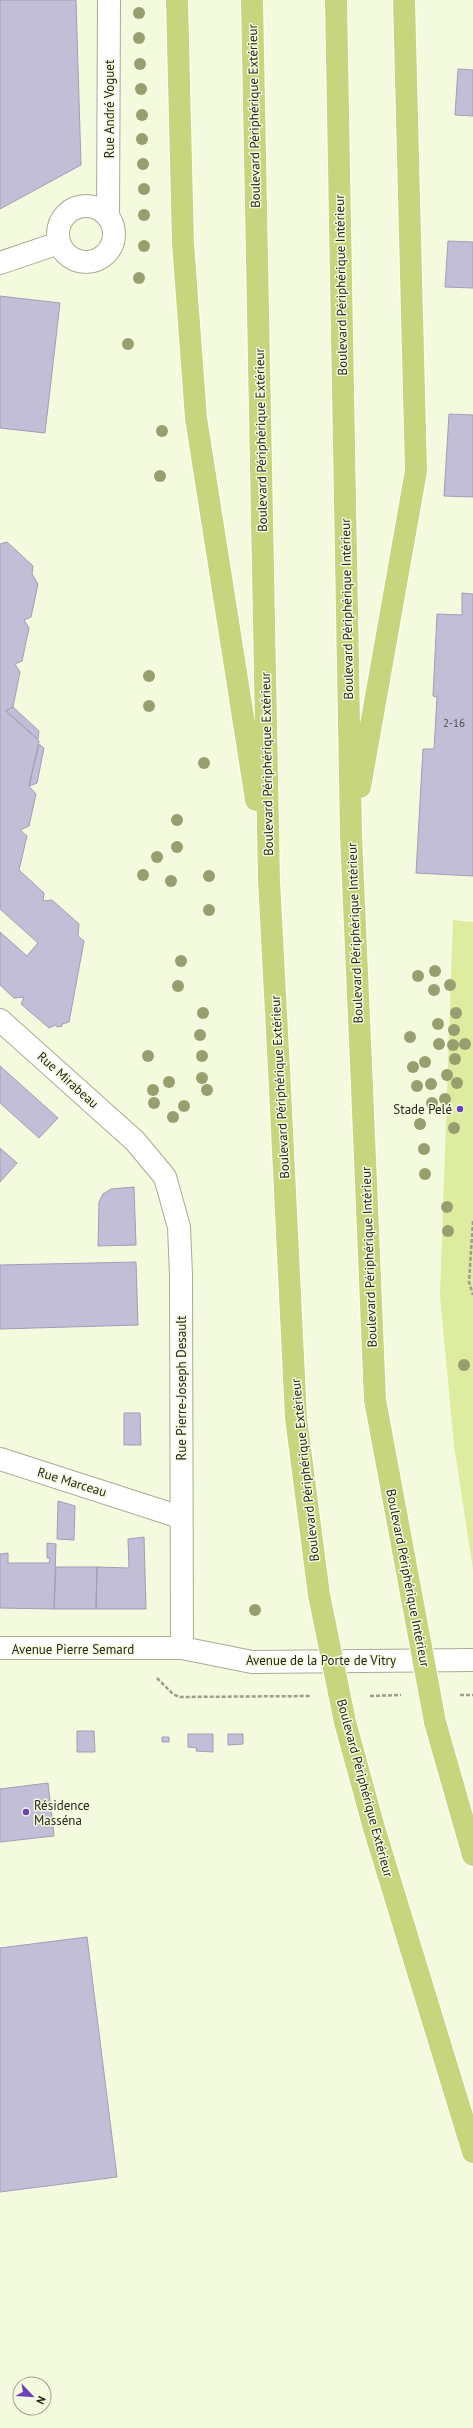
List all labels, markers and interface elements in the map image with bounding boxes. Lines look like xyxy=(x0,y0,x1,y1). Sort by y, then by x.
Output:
street label: Boulevard Périphérique Extérieur xyxy=(244,23,264,208)
street label: Rue André Voguet xyxy=(101,59,118,158)
street label: Boulevard Périphérique Intérieur xyxy=(331,194,351,376)
street label: Boulevard Périphérique Extérieur xyxy=(251,347,271,532)
street label: Boulevard Périphérique Intérieur xyxy=(337,518,357,700)
street label: Boulevard Périphérique Extérieur xyxy=(257,671,277,856)
house number: 2-16 xyxy=(443,716,465,730)
street label: Boulevard Périphérique Intérieur xyxy=(343,842,367,1024)
street label: Boulevard Périphérique Extérieur xyxy=(267,994,293,1179)
street label: Rue Mirabeau xyxy=(34,1048,102,1112)
place label: Stade Pelé xyxy=(393,1101,452,1118)
marker: Stade Pelé xyxy=(455,1104,465,1114)
street label: Boulevard Périphérique Intérieur xyxy=(357,1166,381,1348)
street label: Rue Pierre-Joseph Desault xyxy=(173,1315,190,1460)
street label: Boulevard Périphérique Extérieur xyxy=(287,1377,323,1562)
street label: Rue Marceau xyxy=(35,1463,109,1501)
street label: Boulevard Périphérique Intérieur xyxy=(382,1488,434,1669)
street label: Avenue Pierre Semard xyxy=(12,1641,134,1658)
street label: Avenue de la Porte de Vitry xyxy=(246,1652,396,1669)
street label: Boulevard Périphérique Extérieur xyxy=(333,1697,397,1880)
place label: Résidence Masséna xyxy=(34,1797,90,1829)
marker: Résidence Masséna xyxy=(21,1807,31,1817)
north arrow xyxy=(12,2376,52,2416)
text: N xyxy=(33,2394,49,2406)

